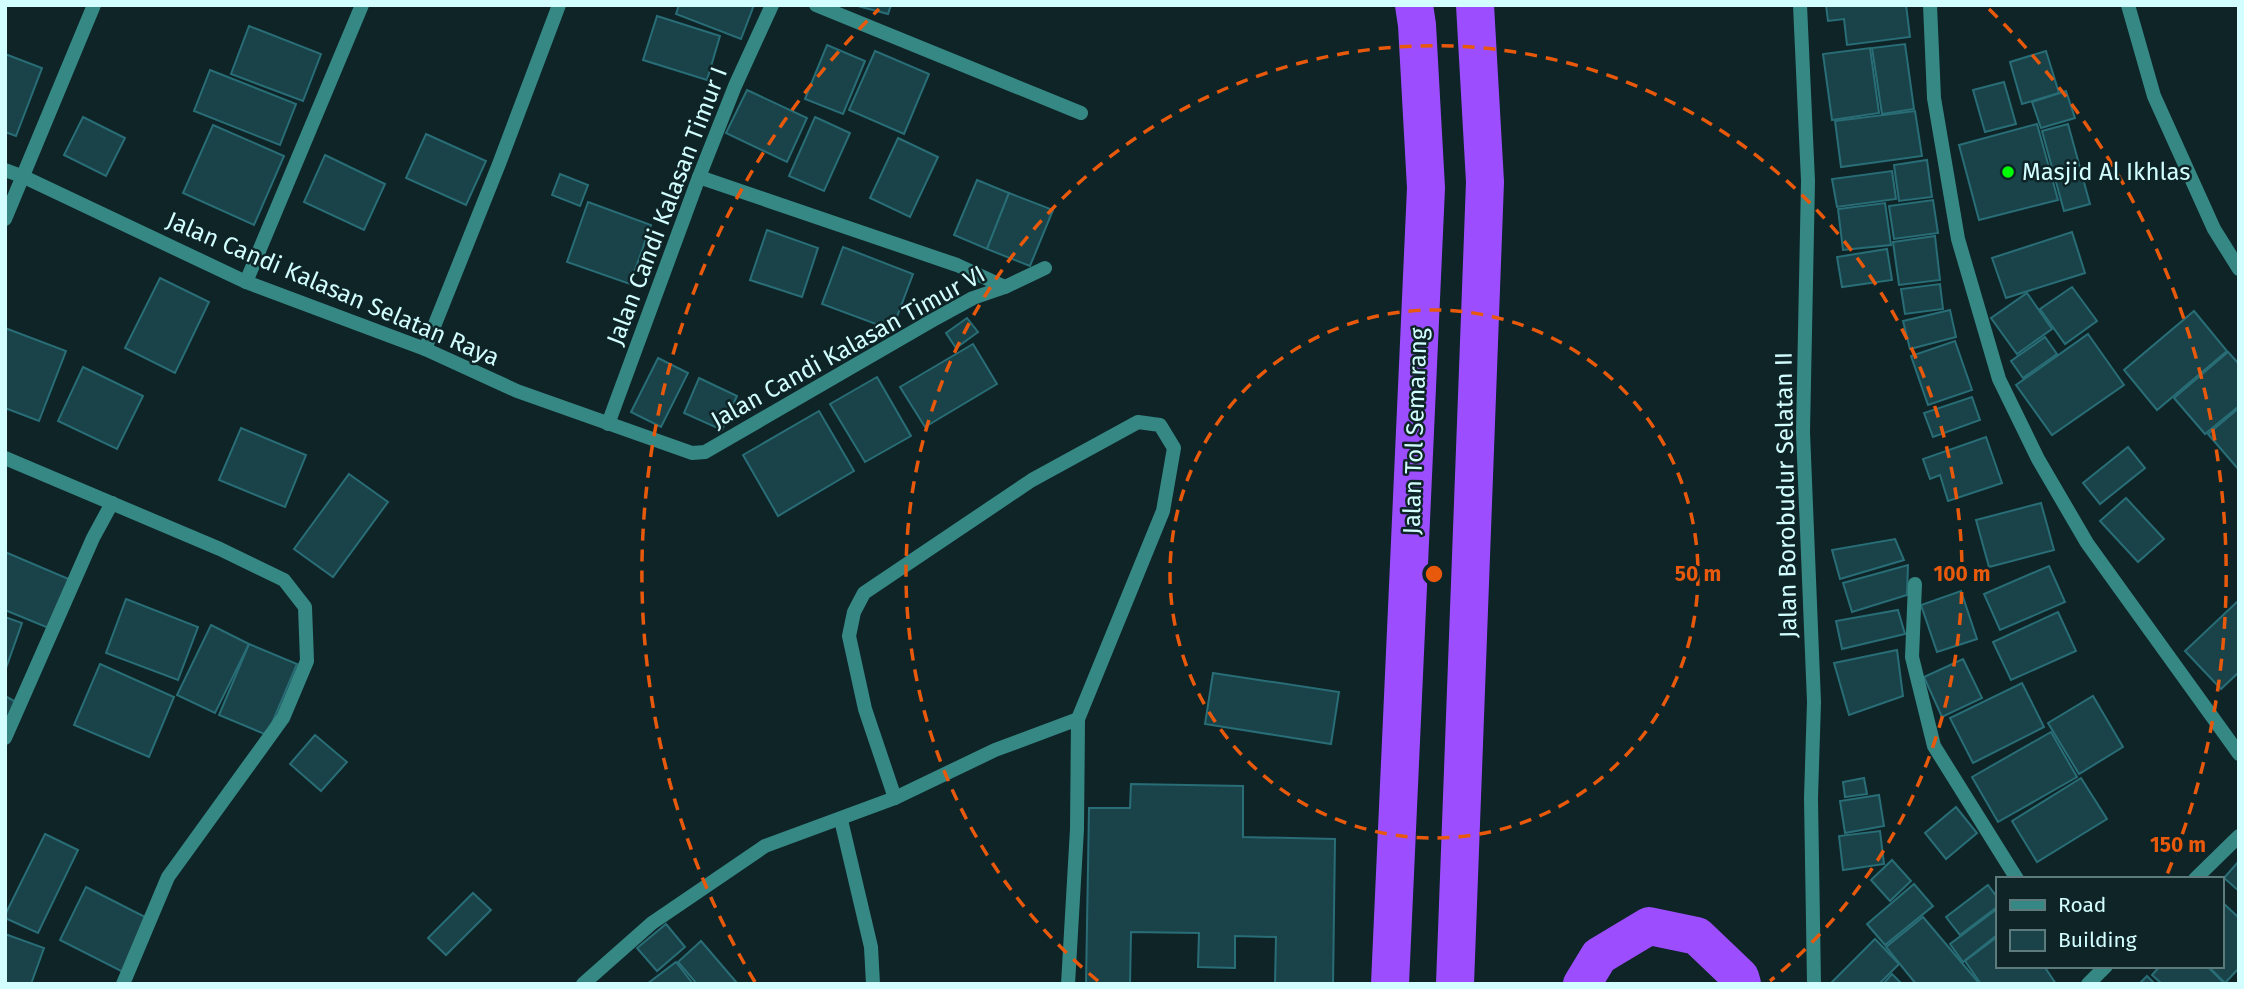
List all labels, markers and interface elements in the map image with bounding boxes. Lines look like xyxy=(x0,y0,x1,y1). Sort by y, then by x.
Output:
street label: Jalan Candi Kalasan Timur I xyxy=(601,63,733,349)
place label: Masjid Al Ikhlas xyxy=(2022,158,2190,186)
marker: Masjid Al Ikhlas xyxy=(2000,164,2016,180)
street label: Jalan Candi Kalasan Selatan Raya xyxy=(162,206,504,372)
street label: Jalan Candi Kalasan Timur VI xyxy=(706,260,990,434)
street label: Jalan Tol Semarang xyxy=(1397,327,1433,535)
street label: Jalan Borobudur Selatan II xyxy=(1770,352,1802,638)
text: 50 m xyxy=(1675,561,1721,587)
text: 100 m xyxy=(1933,561,1991,587)
centre of rings xyxy=(1422,562,1446,586)
text: 150 m xyxy=(2150,832,2206,858)
legend xyxy=(1996,877,2223,968)
text: Road xyxy=(2058,892,2106,918)
text: Building xyxy=(2058,927,2137,953)

